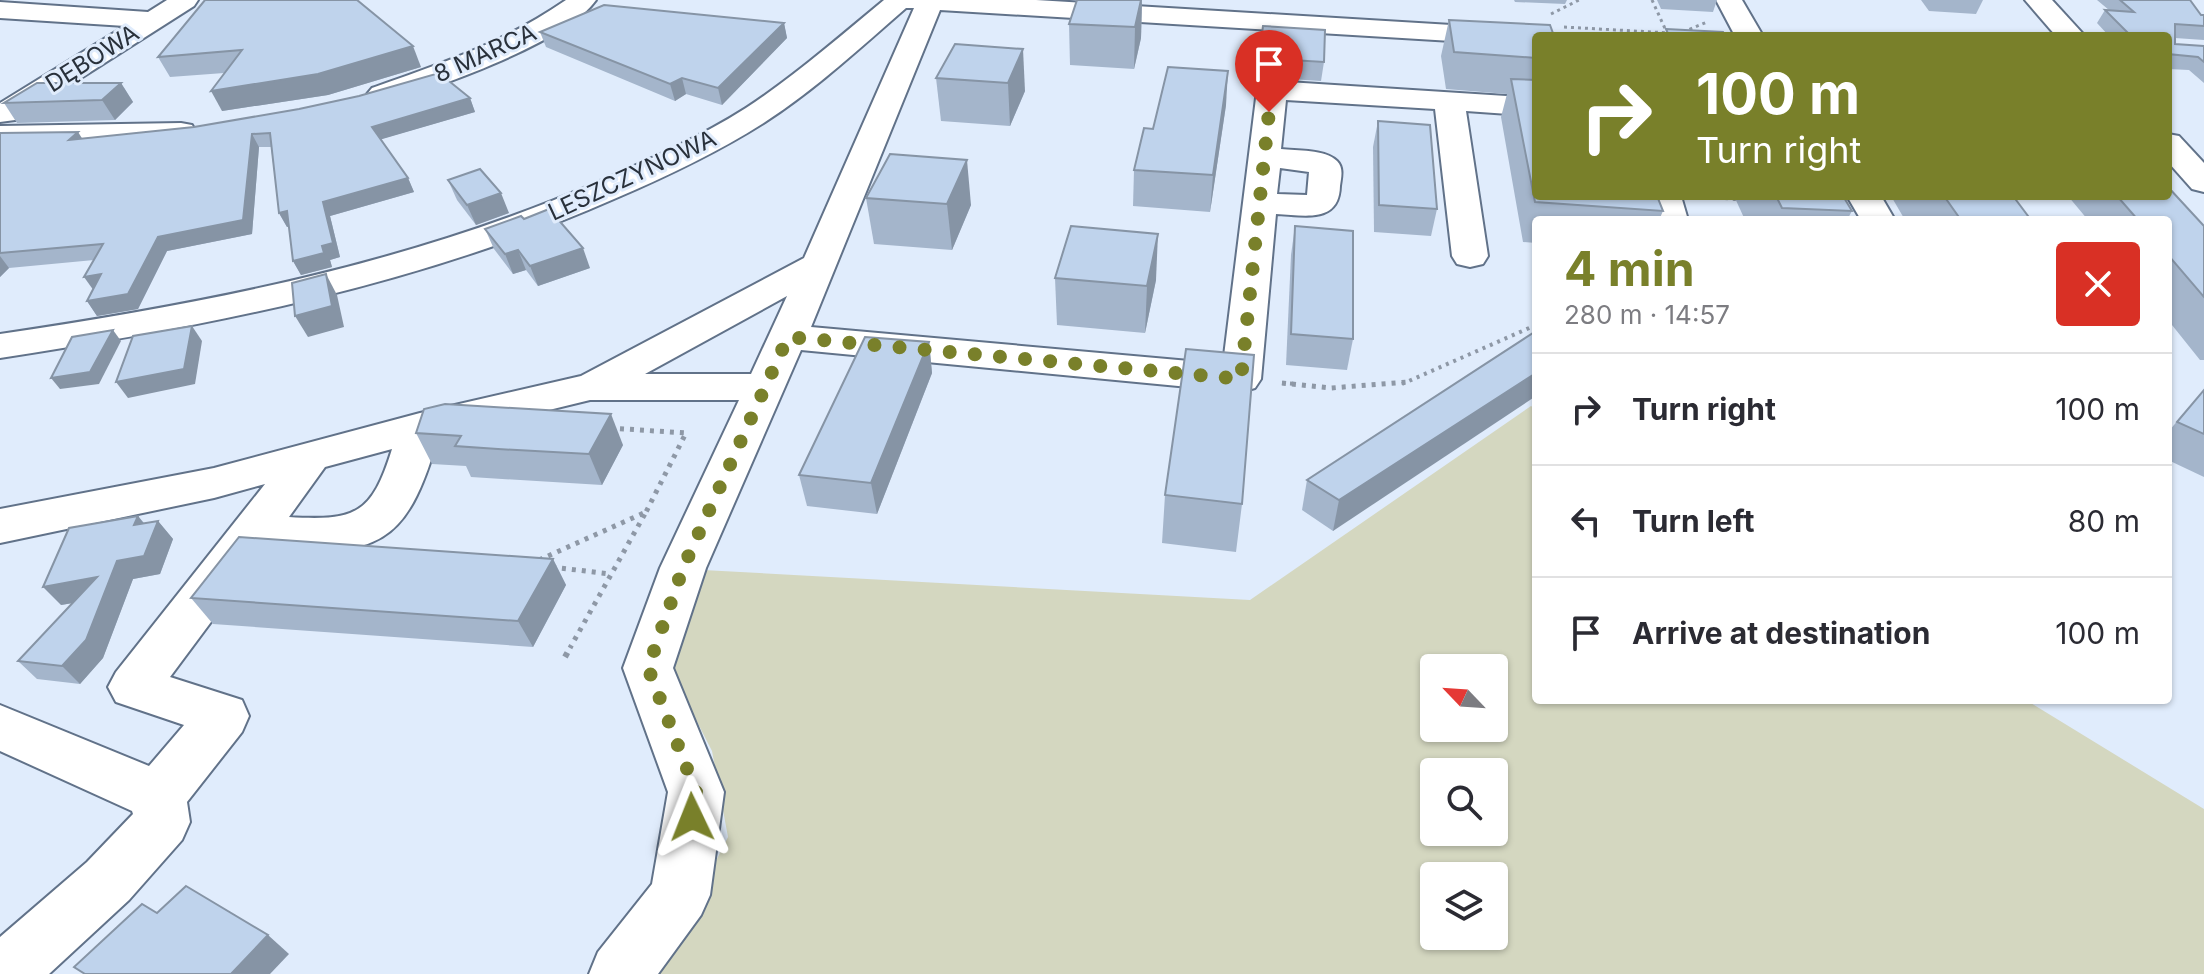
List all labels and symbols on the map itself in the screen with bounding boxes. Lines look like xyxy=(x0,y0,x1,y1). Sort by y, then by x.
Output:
street label: DĘBOWA xyxy=(40,18,144,98)
street label: 8 MARCA xyxy=(429,18,541,88)
pin xyxy=(1235,30,1303,112)
street label: LESZCZYNOWA xyxy=(543,123,721,227)
north arrow xyxy=(1420,654,1508,742)
position arrow xyxy=(650,775,734,859)

